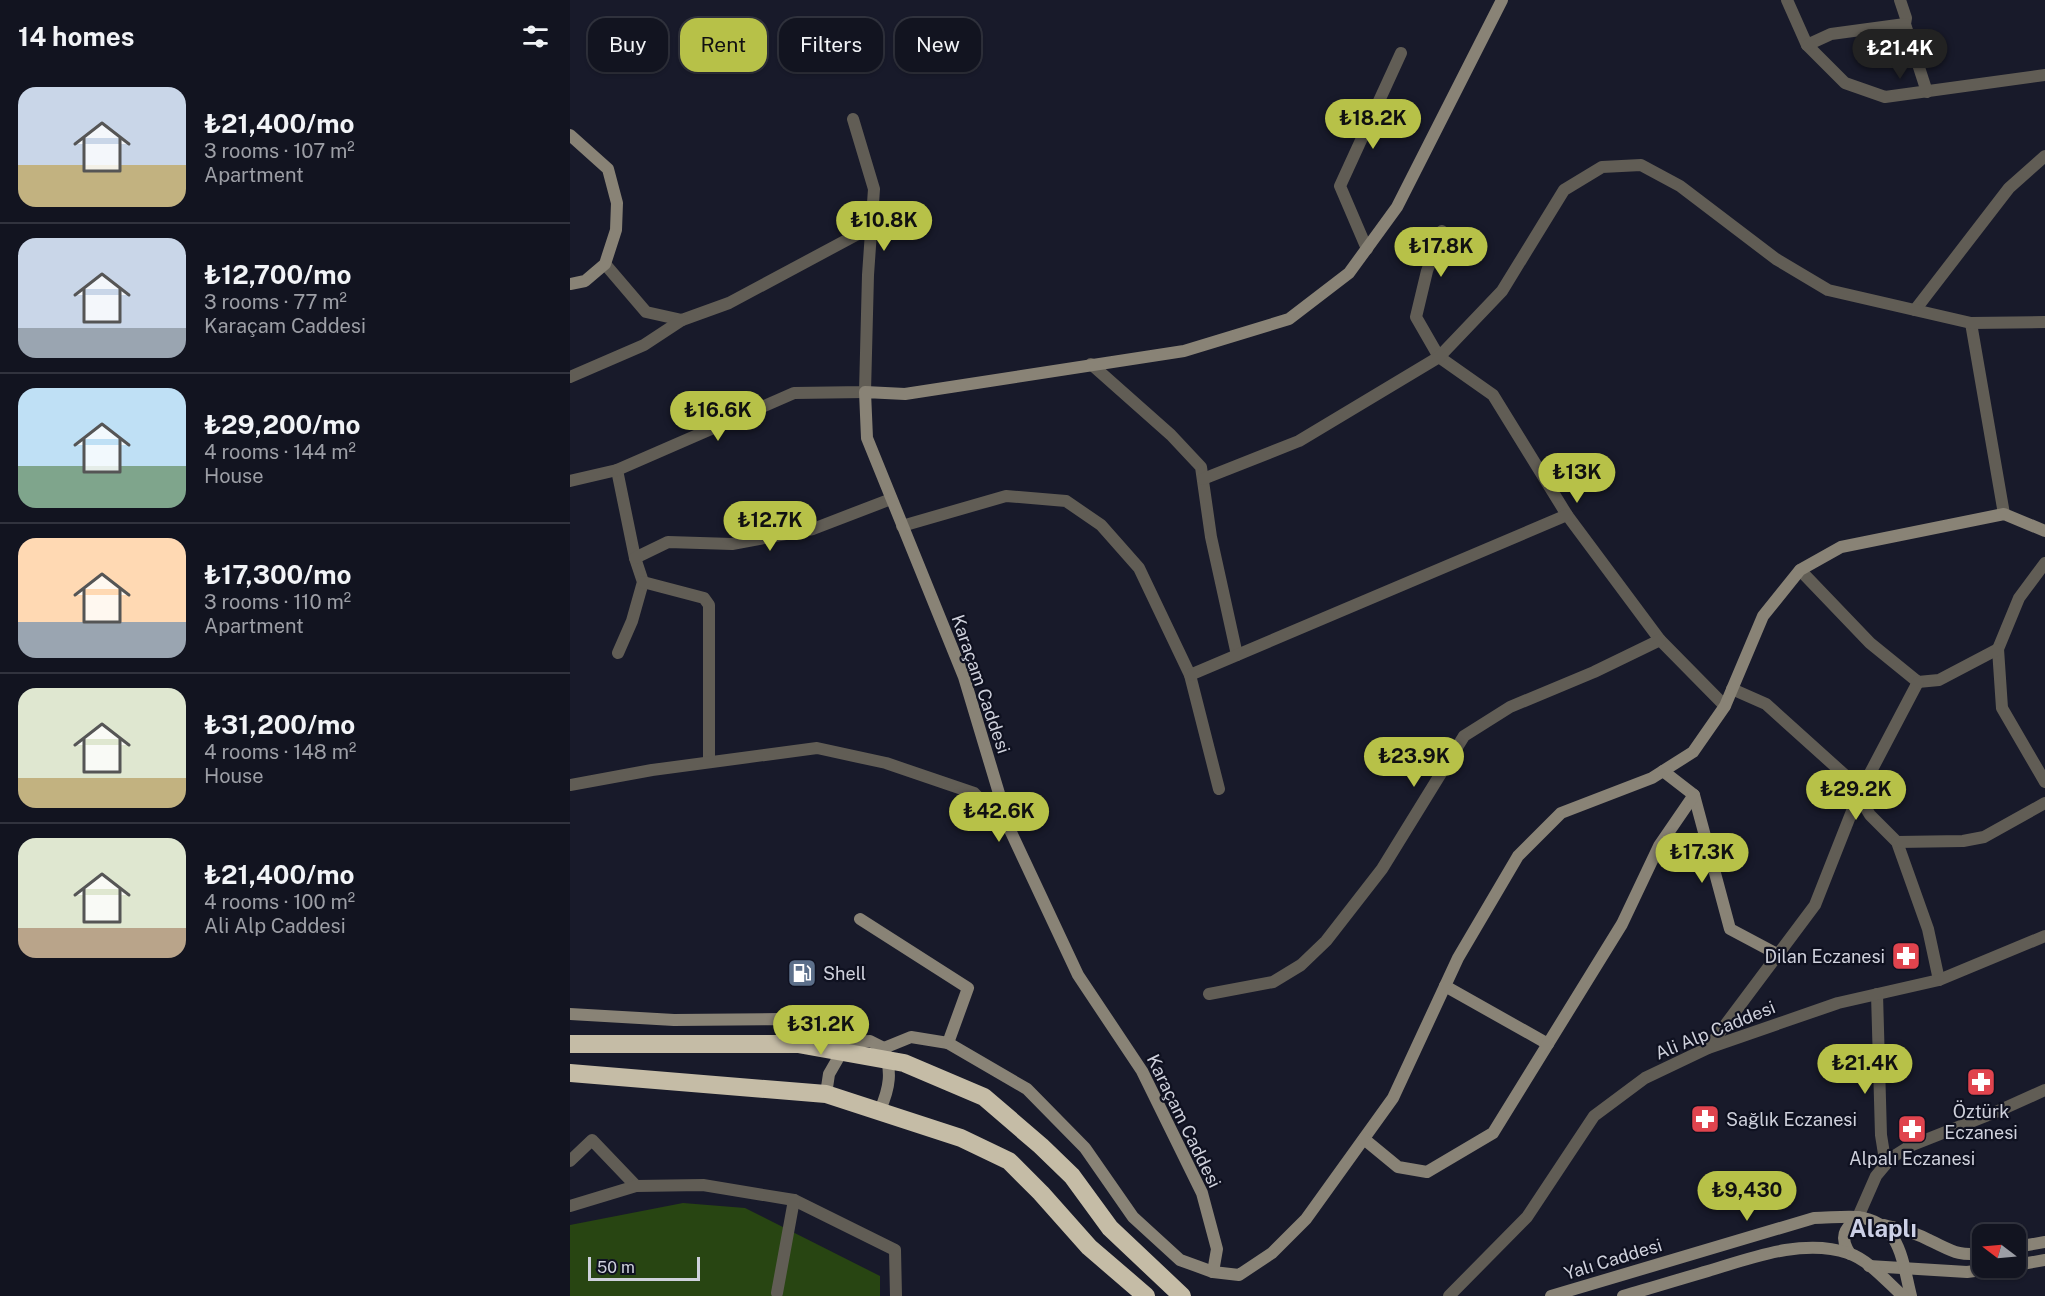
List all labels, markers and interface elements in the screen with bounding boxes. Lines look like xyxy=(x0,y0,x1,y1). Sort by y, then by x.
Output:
chip: Buy xyxy=(588,18,668,72)
chip: Rent xyxy=(680,18,767,72)
chip: Filters xyxy=(779,18,883,72)
chip: New xyxy=(895,18,981,72)
icon: filters xyxy=(519,20,552,53)
text: 14 homes xyxy=(18,21,134,52)
pin: ₺21.4K xyxy=(1851,29,1949,80)
text: ₺21.4K xyxy=(1866,36,1934,60)
pin: ₺18.2K xyxy=(1324,99,1422,150)
text: ₺18.2K xyxy=(1339,106,1407,130)
text: ₺21,400/mo xyxy=(204,108,354,139)
icon: home xyxy=(66,111,138,183)
text: 3 rooms · 107 m² xyxy=(204,139,355,163)
text: Apartment xyxy=(204,163,304,187)
pin: ₺10.8K xyxy=(835,201,933,252)
text: ₺10.8K xyxy=(850,208,918,232)
pin: ₺17.8K xyxy=(1392,227,1490,278)
text: ₺17.8K xyxy=(1408,234,1474,258)
text: ₺12,700/mo xyxy=(204,259,351,290)
icon: home xyxy=(66,262,138,334)
text: 3 rooms · 77 m² xyxy=(204,290,347,314)
text: Karaçam Caddesi xyxy=(204,314,366,338)
pin: ₺16.6K xyxy=(669,391,767,442)
text: ₺16.6K xyxy=(684,398,752,422)
text: ₺29,200/mo xyxy=(204,409,361,440)
icon: home xyxy=(66,412,138,484)
text: 4 rooms · 144 m² xyxy=(204,440,356,464)
pin: ₺13K xyxy=(1541,453,1613,504)
text: ₺13K xyxy=(1552,460,1602,484)
text: House xyxy=(204,464,264,488)
pin: ₺12.7K xyxy=(721,501,819,552)
text: ₺12.7K xyxy=(738,508,802,532)
text: ₺17,300/mo xyxy=(204,559,352,590)
icon: home xyxy=(66,562,138,634)
text: 3 rooms · 110 m² xyxy=(204,590,351,614)
street label: Karaçam Caddesi xyxy=(947,612,1015,756)
text: Apartment xyxy=(204,614,304,638)
text: ₺31,200/mo xyxy=(204,709,355,740)
icon: home xyxy=(66,712,138,784)
pin: ₺23.9K xyxy=(1365,737,1463,788)
text: 4 rooms · 148 m² xyxy=(204,740,356,764)
text: ₺23.9K xyxy=(1378,744,1450,768)
text: House xyxy=(204,764,264,788)
pin: ₺29.2K xyxy=(1807,770,1905,821)
text: ₺29.2K xyxy=(1820,777,1892,801)
pin: ₺42.6K xyxy=(950,792,1048,843)
text: ₺42.6K xyxy=(963,799,1035,823)
pin: ₺17.3K xyxy=(1653,833,1751,884)
text: ₺17.3K xyxy=(1670,840,1734,864)
text: ₺21,400/mo xyxy=(204,859,354,890)
icon: home xyxy=(66,862,138,934)
text: 4 rooms · 100 m² xyxy=(204,890,355,914)
text: Ali Alp Caddesi xyxy=(204,914,346,938)
pharmacy icon: Dilan Eczanesi xyxy=(1890,940,1922,972)
place label: Dilan Eczanesi xyxy=(1764,946,1885,967)
fuel station icon: Shell xyxy=(786,957,818,989)
place label: Shell xyxy=(823,963,866,984)
street label: Ali Alp Caddesi xyxy=(1652,996,1778,1064)
pin: ₺31.2K xyxy=(772,1005,870,1056)
text: ₺31.2K xyxy=(787,1012,855,1036)
pin: ₺21.4K xyxy=(1816,1044,1914,1095)
street label: Karaçam Caddesi xyxy=(1143,1051,1225,1191)
text: ₺21.4K xyxy=(1831,1051,1899,1075)
pharmacy icon: Öztürk Eczanesi xyxy=(1965,1066,1997,1098)
place label: Öztürk Eczanesi xyxy=(1944,1100,2018,1143)
pharmacy icon: Sağlık Eczanesi xyxy=(1689,1103,1721,1135)
place label: Sağlık Eczanesi xyxy=(1726,1109,1857,1130)
pharmacy icon: Alpalı Eczanesi xyxy=(1896,1113,1928,1145)
place label: Alpalı Eczanesi xyxy=(1849,1148,1975,1169)
pin: ₺9,430 xyxy=(1698,1171,1796,1222)
text: ₺9,430 xyxy=(1711,1178,1783,1202)
district label: Alaplı xyxy=(1849,1214,1917,1242)
north arrow xyxy=(1972,1224,2026,1278)
map controls xyxy=(1972,1224,2026,1278)
street label: Yalı Caddesi xyxy=(1562,1234,1664,1284)
scale bar xyxy=(588,1254,700,1282)
text: 50 m xyxy=(597,1258,635,1277)

